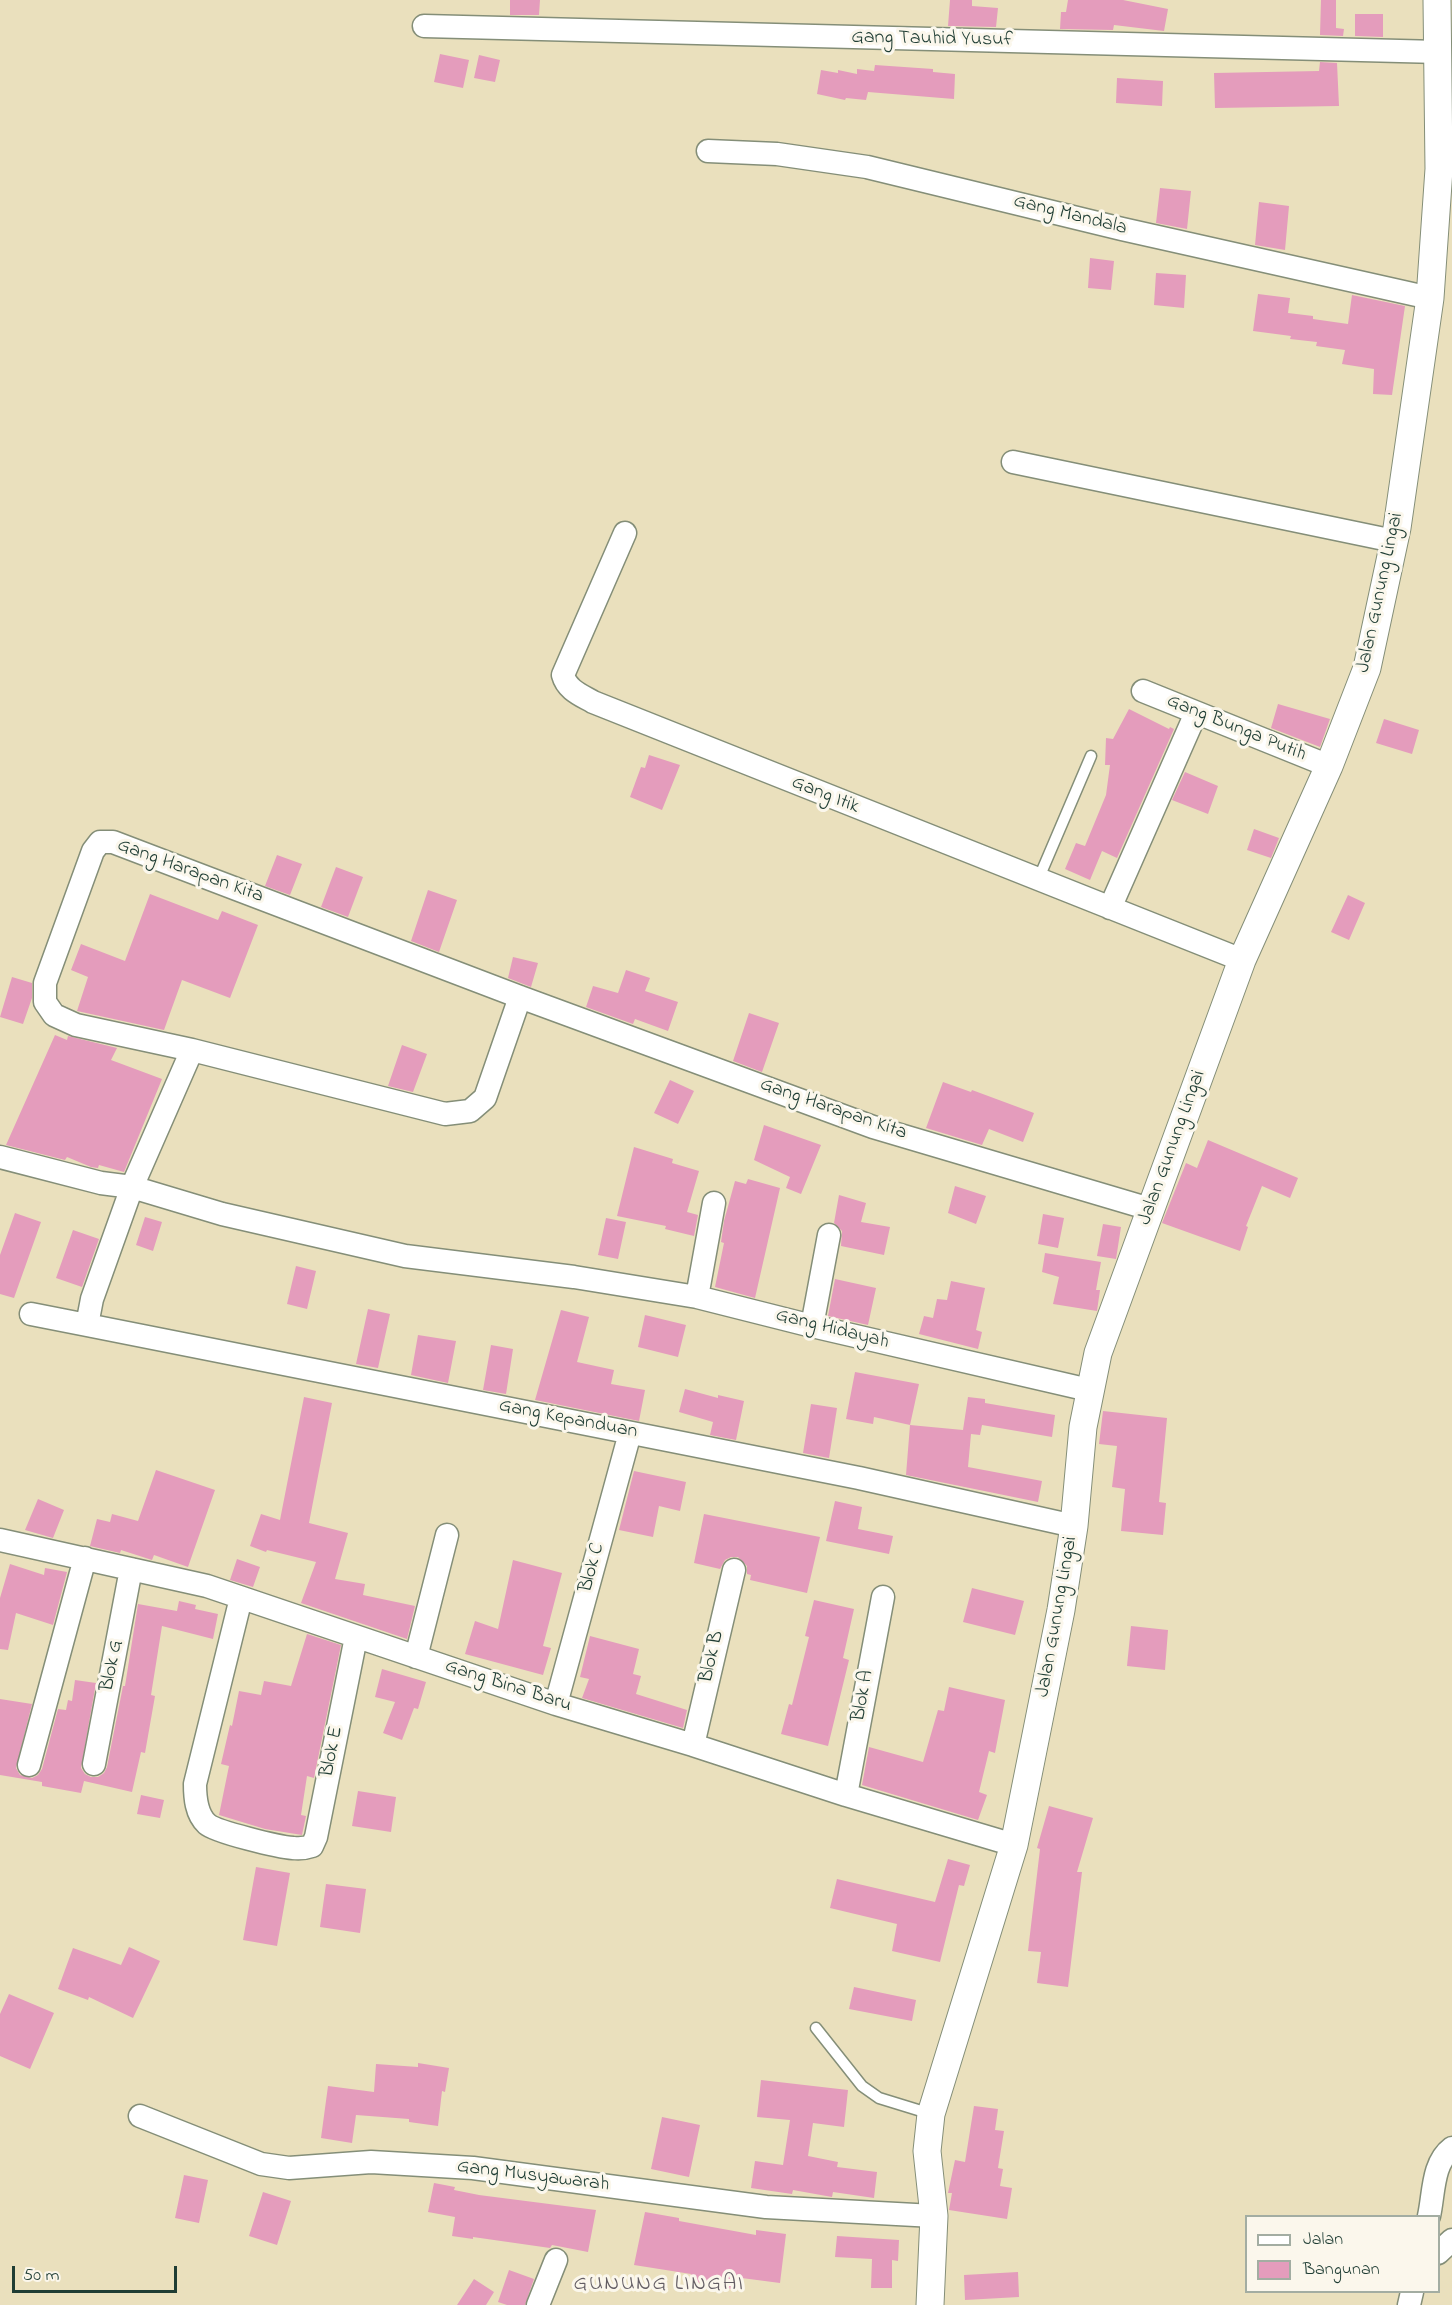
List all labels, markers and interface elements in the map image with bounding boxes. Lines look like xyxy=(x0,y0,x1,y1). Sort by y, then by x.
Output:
street label: Gang Tauhid Yusuf xyxy=(851,27,1013,53)
street label: Gang Mandala xyxy=(1011,190,1129,242)
street label: Jalan Gunung Lingai xyxy=(1352,511,1410,675)
street label: Gang Bunga Putih xyxy=(1163,690,1309,768)
street label: Gang Itik xyxy=(788,772,862,820)
street label: Gang Harapan Kita xyxy=(114,834,266,910)
street label: Jalan Gunung Lingai xyxy=(1134,1067,1212,1229)
street label: Gang Harapan Kita xyxy=(756,1074,910,1146)
street label: Gang Hidayah xyxy=(773,1304,891,1356)
street label: Gang Kepanduan xyxy=(497,1395,639,1445)
street label: Jalan Gunung Lingai xyxy=(1032,1535,1084,1699)
street label: Blok C xyxy=(575,1541,611,1595)
street label: Blok B xyxy=(695,1629,731,1685)
street label: Blok G xyxy=(96,1638,130,1694)
street label: Gang Bina Baru xyxy=(442,1655,574,1719)
street label: Blok A xyxy=(848,1669,880,1723)
street label: Blok E xyxy=(316,1725,350,1779)
street label: Gang Musyawarah xyxy=(455,2156,611,2198)
legend xyxy=(1245,2215,1440,2293)
text: Jalan xyxy=(1303,2227,1343,2253)
scale bar xyxy=(15,2254,180,2292)
text: Bangunan xyxy=(1303,2257,1380,2283)
text: 50 m xyxy=(23,2263,60,2289)
district label: GUNUNG LINGAI xyxy=(574,2272,744,2298)

